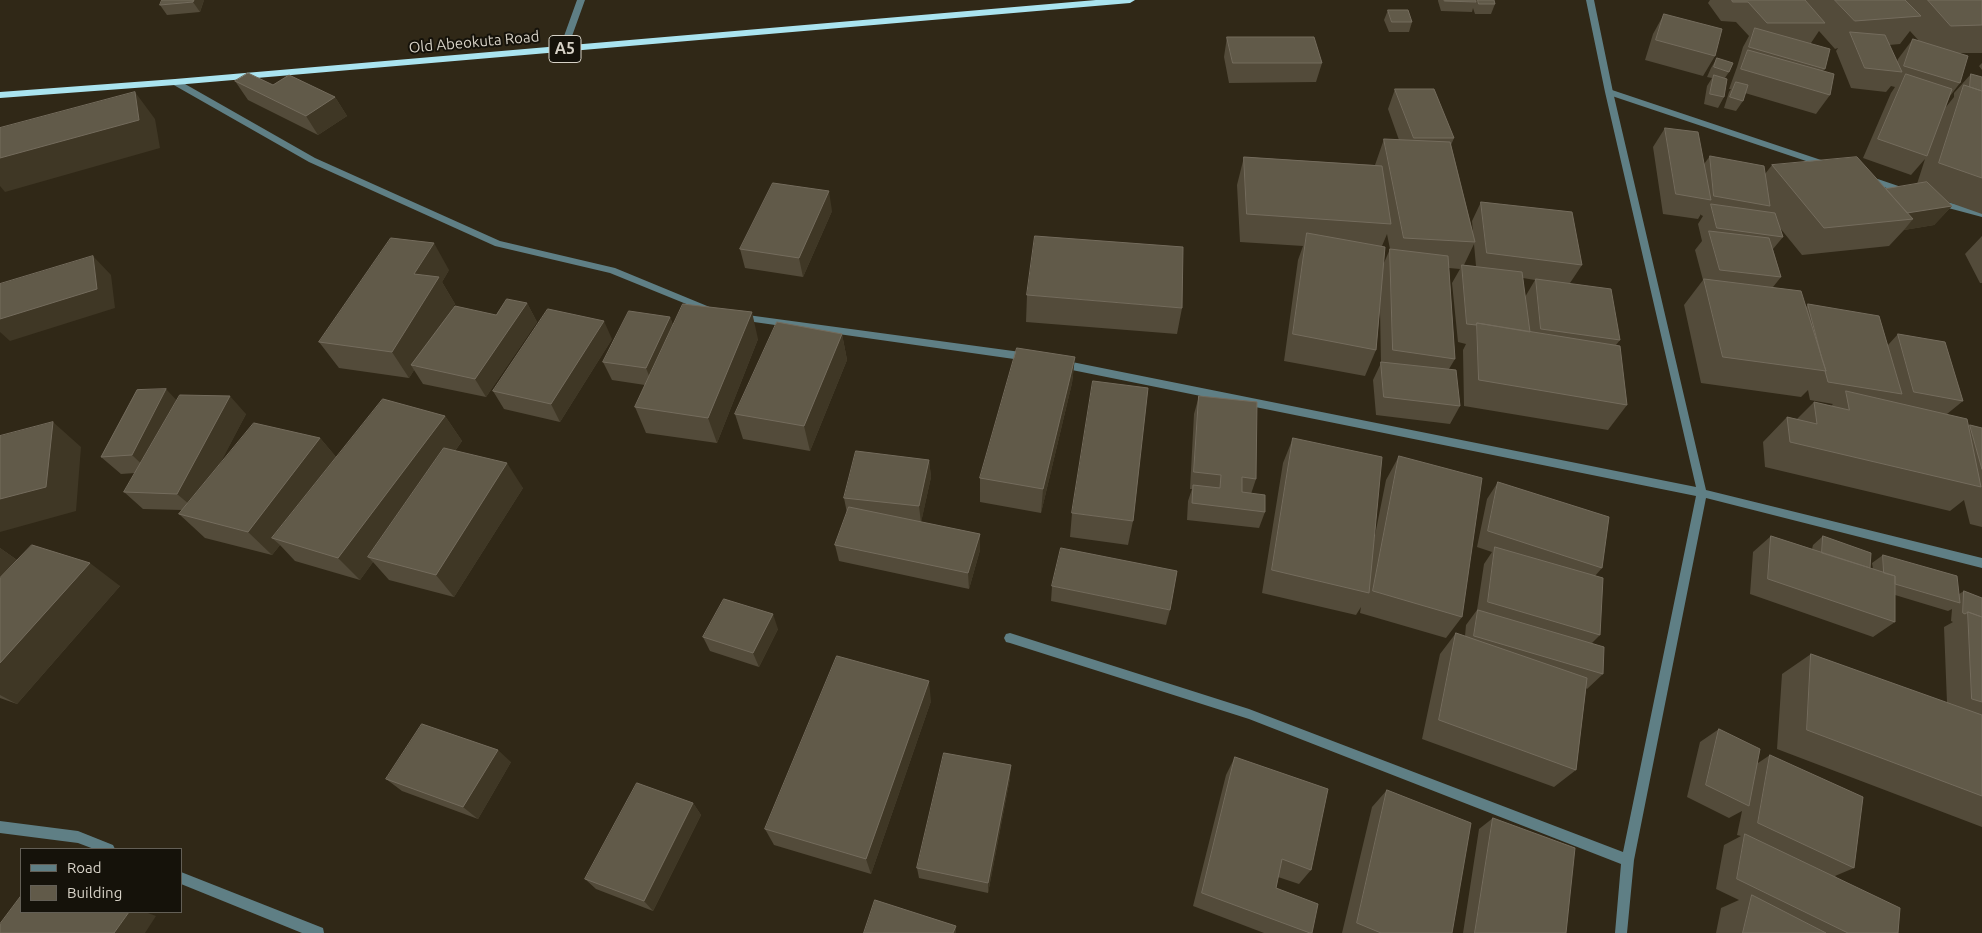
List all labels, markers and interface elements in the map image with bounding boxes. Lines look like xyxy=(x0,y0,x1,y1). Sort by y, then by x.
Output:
street label: Old Abeokuta Road xyxy=(408,27,540,57)
road number: A5 xyxy=(549,36,581,62)
legend xyxy=(20,848,182,913)
text: Road xyxy=(67,859,102,876)
text: Building xyxy=(67,884,122,901)

